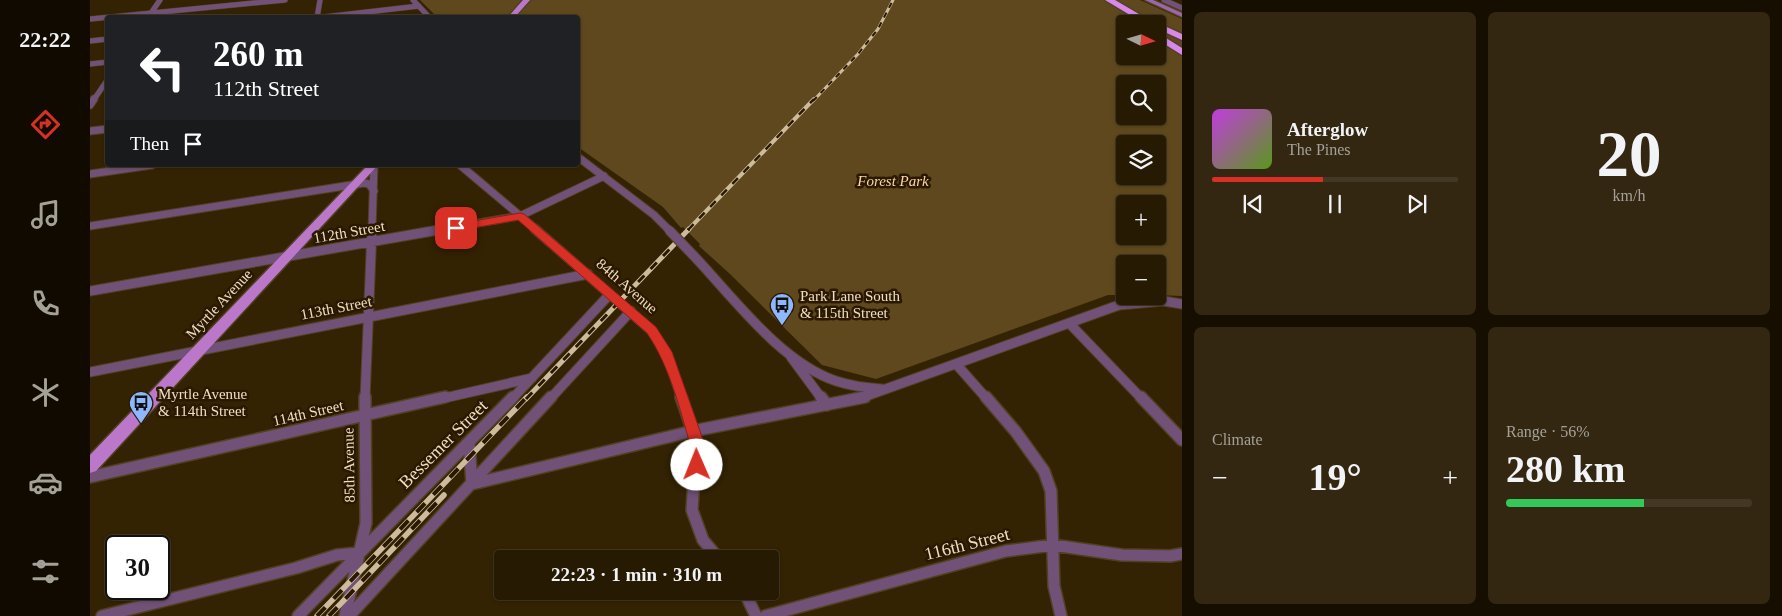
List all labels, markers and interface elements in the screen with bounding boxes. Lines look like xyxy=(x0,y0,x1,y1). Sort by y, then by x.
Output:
north arrow xyxy=(1116,15,1166,65)
map controls xyxy=(1116,15,1166,305)
text: 22:22 xyxy=(19,27,71,52)
icon: left xyxy=(130,35,195,100)
text: 260 m xyxy=(213,35,303,74)
button: search xyxy=(1116,75,1166,125)
text: 112th Street xyxy=(213,76,319,101)
icon: directions xyxy=(28,107,63,142)
text: 20 xyxy=(1597,118,1662,190)
text: Afterglow xyxy=(1287,119,1368,140)
icon: arrive xyxy=(179,130,207,158)
text: Then xyxy=(130,133,169,154)
button: layers xyxy=(1116,135,1166,185)
text: The Pines xyxy=(1287,141,1351,158)
park label: Forest Park xyxy=(856,173,929,189)
text: km/h xyxy=(1613,187,1645,204)
icon: previous xyxy=(1239,190,1267,218)
icon: pause xyxy=(1321,190,1349,218)
icon: next xyxy=(1403,190,1431,218)
button: + xyxy=(1116,195,1166,245)
icon: music xyxy=(28,197,63,232)
pin xyxy=(435,207,477,249)
icon: arrive xyxy=(442,214,470,242)
street label: 112th Street xyxy=(312,218,387,246)
street label: 84th Avenue xyxy=(593,255,661,317)
button: − xyxy=(1116,255,1166,305)
street label: Myrtle Avenue xyxy=(183,266,256,342)
icon: phone xyxy=(28,286,63,321)
place label: Park Lane South & 115th Street xyxy=(800,288,900,321)
bus stop icon: Park Lane South & 115th Street xyxy=(769,292,795,326)
street label: 113th Street xyxy=(299,293,374,323)
icon: climate xyxy=(28,375,63,410)
place label: Myrtle Avenue & 114th Street xyxy=(158,386,248,419)
bus stop icon: Myrtle Avenue & 114th Street xyxy=(128,390,154,424)
street label: Bessemer Street xyxy=(395,396,491,492)
street label: 114th Street xyxy=(271,397,346,429)
text: Range · 56% xyxy=(1506,423,1590,440)
street label: 85th Avenue xyxy=(340,427,358,503)
text: Climate xyxy=(1212,431,1263,448)
position arrow xyxy=(670,438,722,490)
text: 280 km xyxy=(1506,448,1625,490)
text: 19° xyxy=(1308,456,1362,498)
text: − xyxy=(1212,462,1228,493)
text: + xyxy=(1442,462,1458,493)
icon: car xyxy=(28,465,63,500)
street label: 116th Street xyxy=(922,524,1012,564)
speed limit sign: 30 xyxy=(105,535,170,600)
icon: filters xyxy=(28,554,63,589)
text: 22:23 · 1 min · 310 m xyxy=(551,564,722,585)

